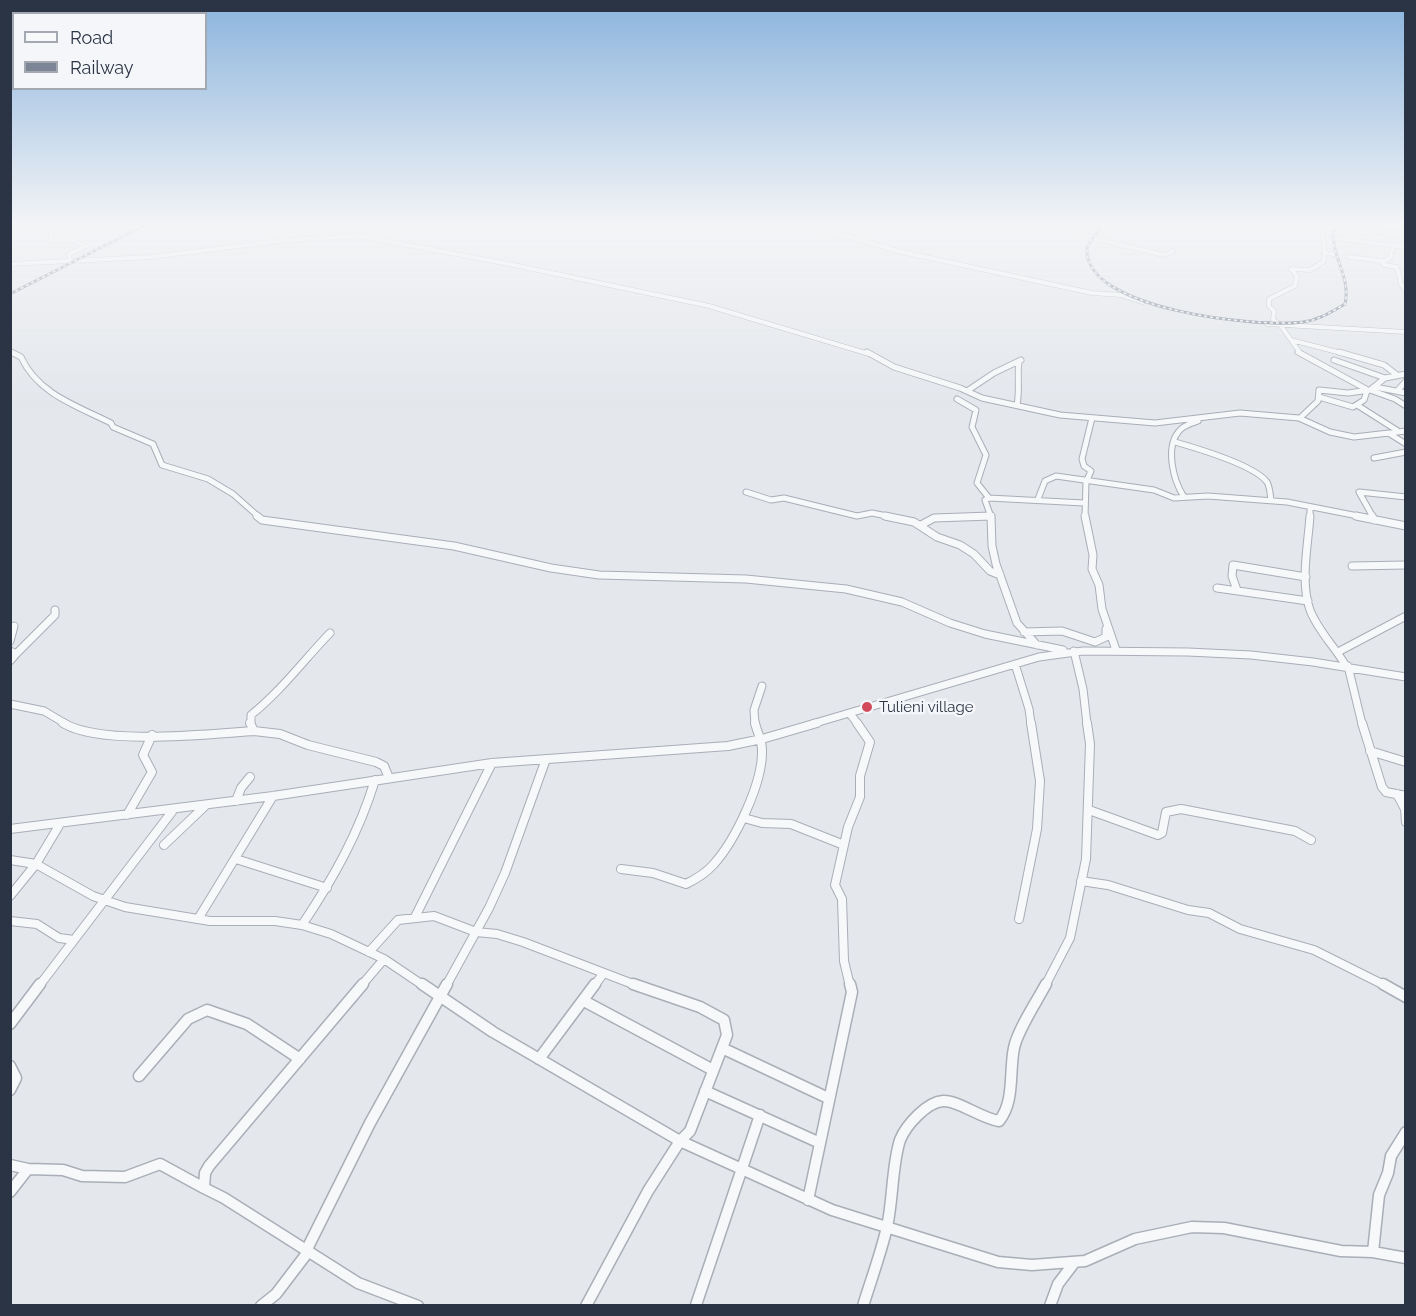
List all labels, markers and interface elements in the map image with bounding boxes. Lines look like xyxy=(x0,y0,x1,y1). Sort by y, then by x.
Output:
legend xyxy=(12,12,207,90)
text: Road xyxy=(70,27,113,48)
text: Railway xyxy=(70,57,134,78)
place label: Tulieni village xyxy=(879,698,973,716)
marker: Tulieni village xyxy=(860,700,874,714)

